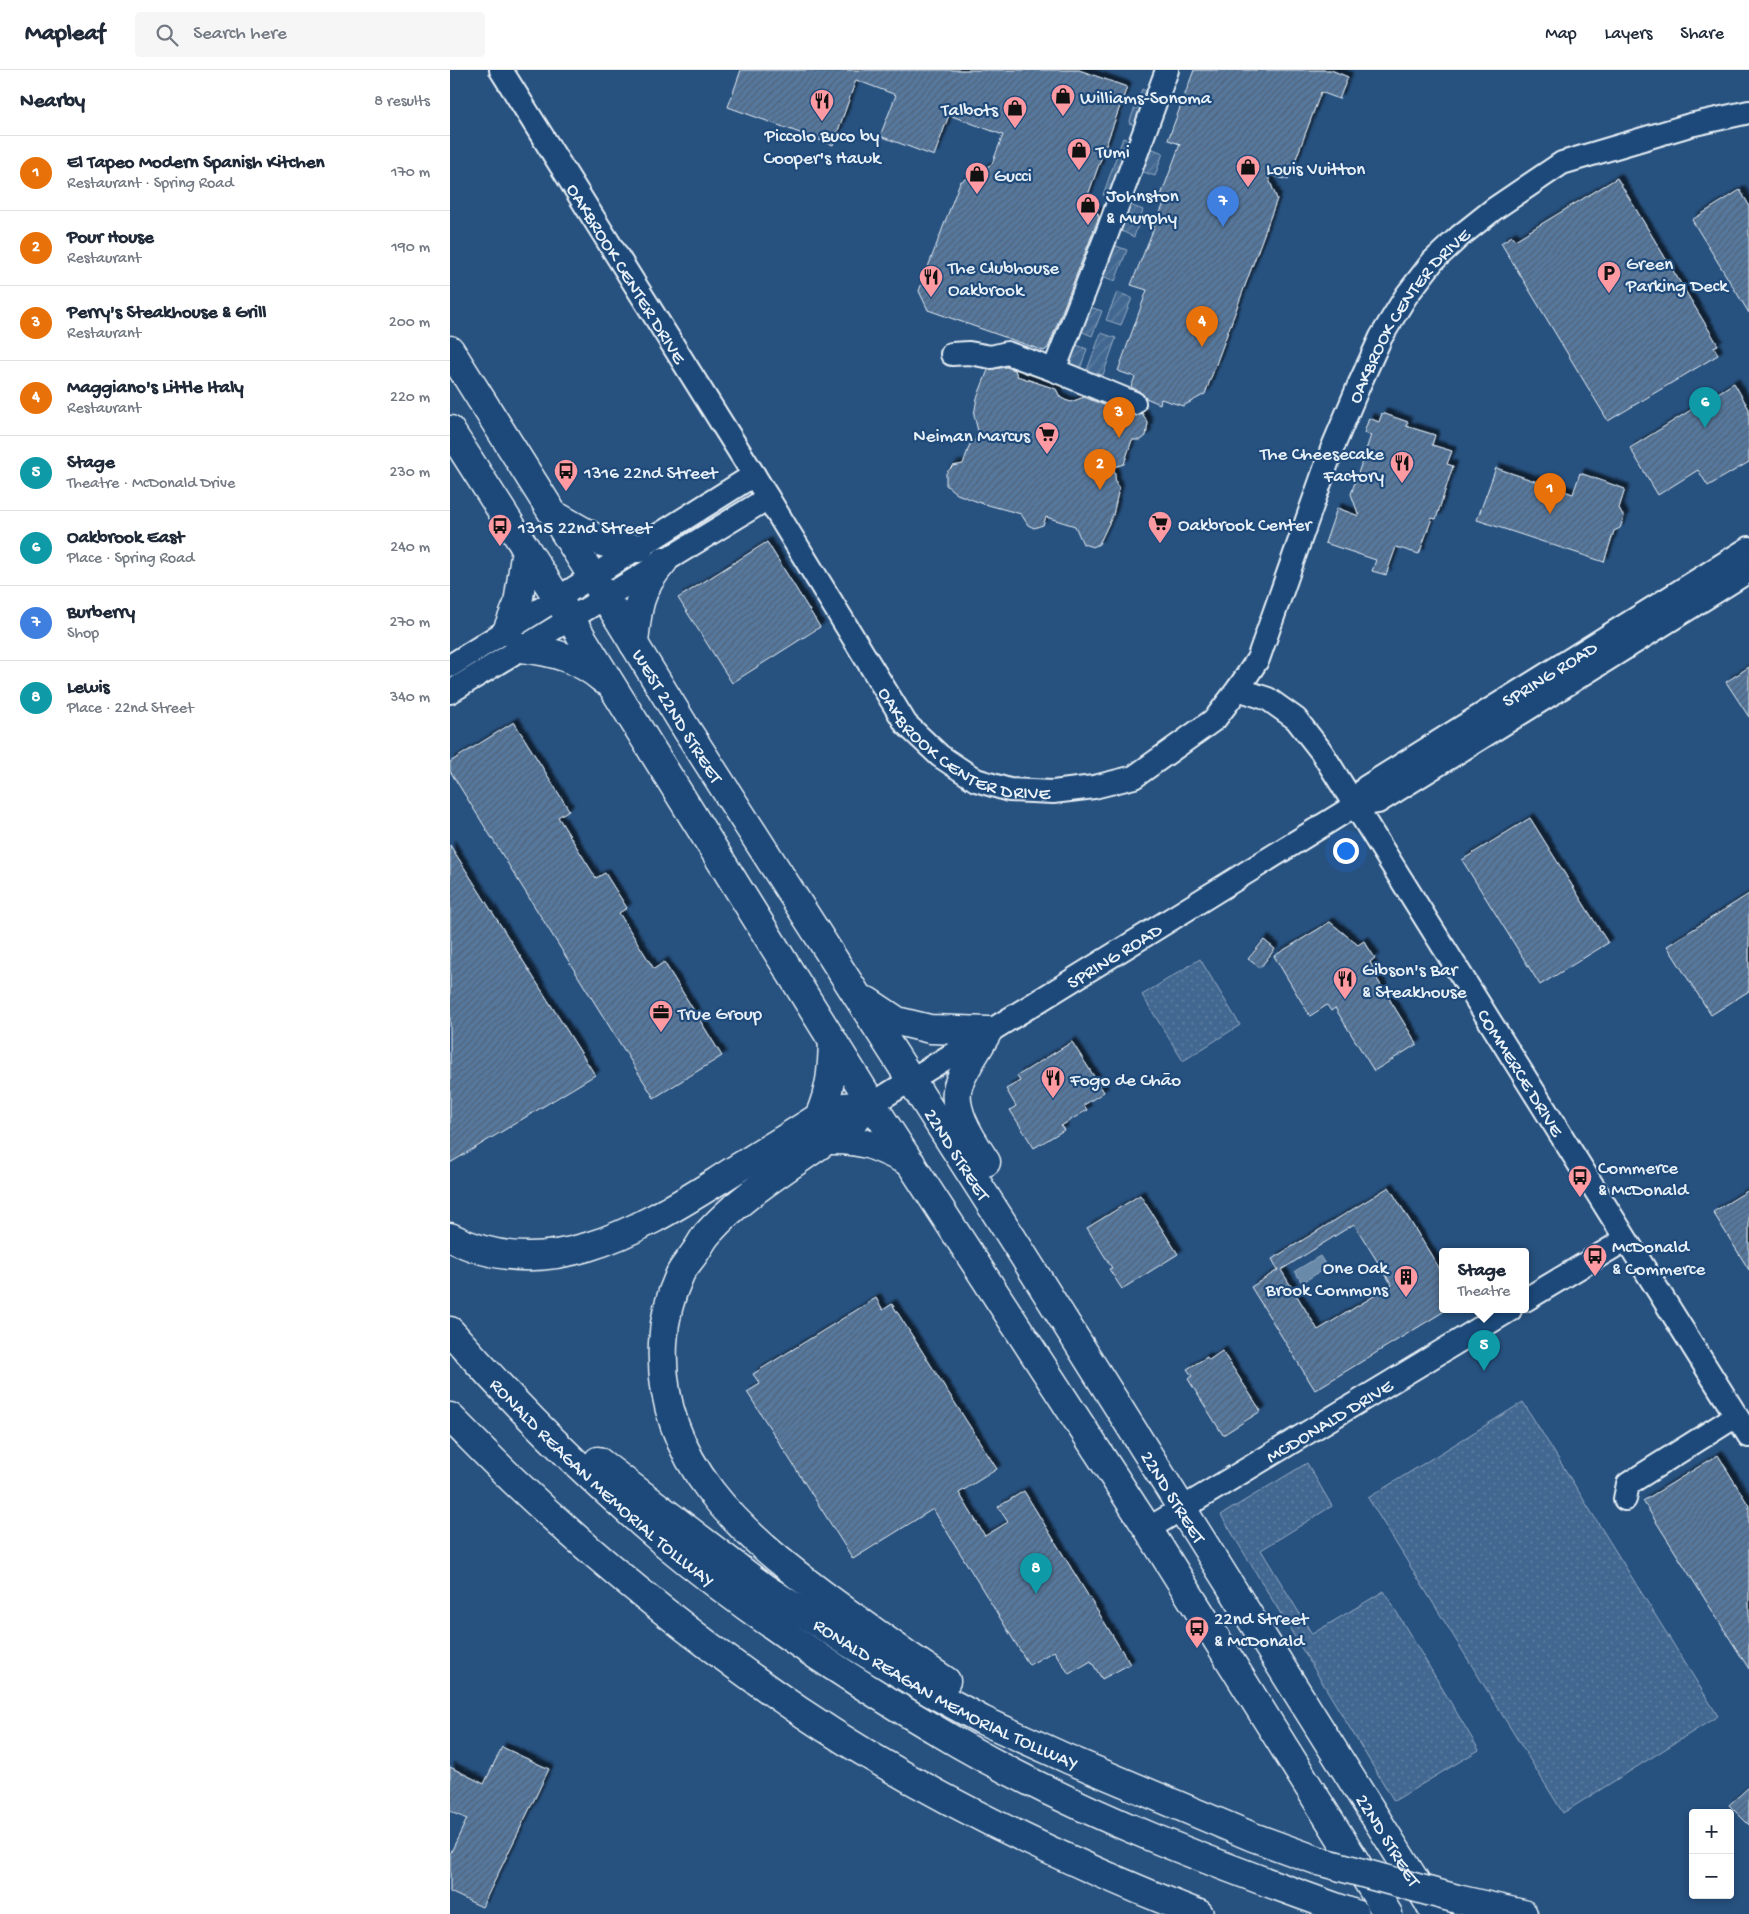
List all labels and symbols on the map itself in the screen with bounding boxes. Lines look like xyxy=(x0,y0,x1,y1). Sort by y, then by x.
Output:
shop icon: Williams-Sonoma xyxy=(1050,83,1076,117)
restaurant icon: Piccolo Buco by Cooper's Hawk xyxy=(809,88,835,122)
place label: Williams-Sonoma xyxy=(1080,88,1213,111)
shop icon: Talbots xyxy=(1002,95,1028,129)
place label: Talbots xyxy=(940,100,999,123)
place label: Piccolo Buco by Cooper's Hawk xyxy=(764,126,882,171)
shop icon: Tumi xyxy=(1066,137,1092,171)
place label: Tumi xyxy=(1095,142,1130,165)
shop icon: Louis Vuitton xyxy=(1235,154,1261,188)
place label: Louis Vuitton xyxy=(1266,159,1365,182)
shop icon: Gucci xyxy=(964,161,990,195)
place label: Gucci xyxy=(994,166,1032,189)
street label: OAKBROOK CENTER DRIVE xyxy=(560,180,690,370)
place label: Johnston & Murphy xyxy=(1106,186,1179,231)
pin: 7 xyxy=(1207,186,1239,227)
shop icon: Johnston & Murphy xyxy=(1075,192,1101,226)
street label: OAKBROOK CENTER DRIVE xyxy=(1345,224,1477,407)
place label: Green Parking Deck xyxy=(1625,254,1729,299)
place label: The Clubhouse Oakbrook xyxy=(947,258,1059,303)
parking icon: Green Parking Deck xyxy=(1596,260,1622,294)
restaurant icon: The Clubhouse Oakbrook xyxy=(918,264,944,298)
pin: 4 xyxy=(1186,306,1218,347)
pin: 6 xyxy=(1689,387,1721,428)
pin: 3 xyxy=(1103,397,1135,438)
supermarket icon: Neiman Marcus xyxy=(1034,421,1060,455)
place label: Neiman Marcus xyxy=(913,426,1031,449)
place label: The Cheesecake Factory xyxy=(1259,444,1385,489)
pin: 2 xyxy=(1084,449,1116,490)
restaurant icon: The Cheesecake Factory xyxy=(1389,450,1415,484)
bus stop icon: 1316 22nd Street xyxy=(553,458,579,492)
place label: 1316 22nd Street xyxy=(583,463,720,486)
pin: 1 xyxy=(1534,473,1566,514)
supermarket icon: Oakbrook Center xyxy=(1147,510,1173,544)
bus stop icon: 1315 22nd Street xyxy=(487,513,513,547)
place label: Oakbrook Center xyxy=(1178,515,1314,538)
place label: 1315 22nd Street xyxy=(517,518,654,541)
street label: SPRING ROAD xyxy=(1499,637,1603,714)
street label: WEST 22ND STREET xyxy=(625,646,726,789)
street label: OAKBROOK CENTER DRIVE xyxy=(871,684,1052,807)
your location xyxy=(1333,838,1359,864)
street label: SPRING ROAD xyxy=(1064,919,1168,996)
place label: Gibson's Bar & Steakhouse xyxy=(1362,960,1467,1005)
restaurant icon: Gibson's Bar & Steakhouse xyxy=(1332,966,1358,1000)
office icon: True Group xyxy=(648,999,674,1033)
place label: True Group xyxy=(677,1004,763,1027)
street label: COMMERCE DRIVE xyxy=(1470,1006,1568,1143)
restaurant icon: Fogo de Chão xyxy=(1040,1065,1066,1099)
place label: Fogo de Chão xyxy=(1069,1070,1181,1093)
street label: 22ND STREET xyxy=(917,1105,994,1207)
place label: Commerce & McDonald xyxy=(1598,1158,1690,1203)
bus stop icon: Commerce & McDonald xyxy=(1567,1164,1593,1198)
place label: McDonald & Commerce xyxy=(1612,1237,1705,1282)
bus stop icon: McDonald & Commerce xyxy=(1582,1243,1608,1277)
place label: One Oak Brook Commons xyxy=(1265,1258,1390,1303)
building icon: One Oak Brook Commons xyxy=(1393,1264,1419,1298)
pin: 5 xyxy=(1468,1330,1500,1371)
street label: RONALD REAGAN MEMORIAL TOLLWAY xyxy=(483,1375,718,1594)
street label: MCDONALD DRIVE xyxy=(1263,1375,1399,1470)
street label: 22ND STREET xyxy=(1134,1448,1209,1549)
pin: 8 xyxy=(1020,1553,1052,1594)
place label: 22nd Street & McDonald xyxy=(1214,1609,1310,1654)
street label: RONALD REAGAN MEMORIAL TOLLWAY xyxy=(808,1615,1081,1777)
bus stop icon: 22nd Street & McDonald xyxy=(1184,1615,1210,1649)
street label: 22ND STREET xyxy=(1349,1791,1424,1893)

